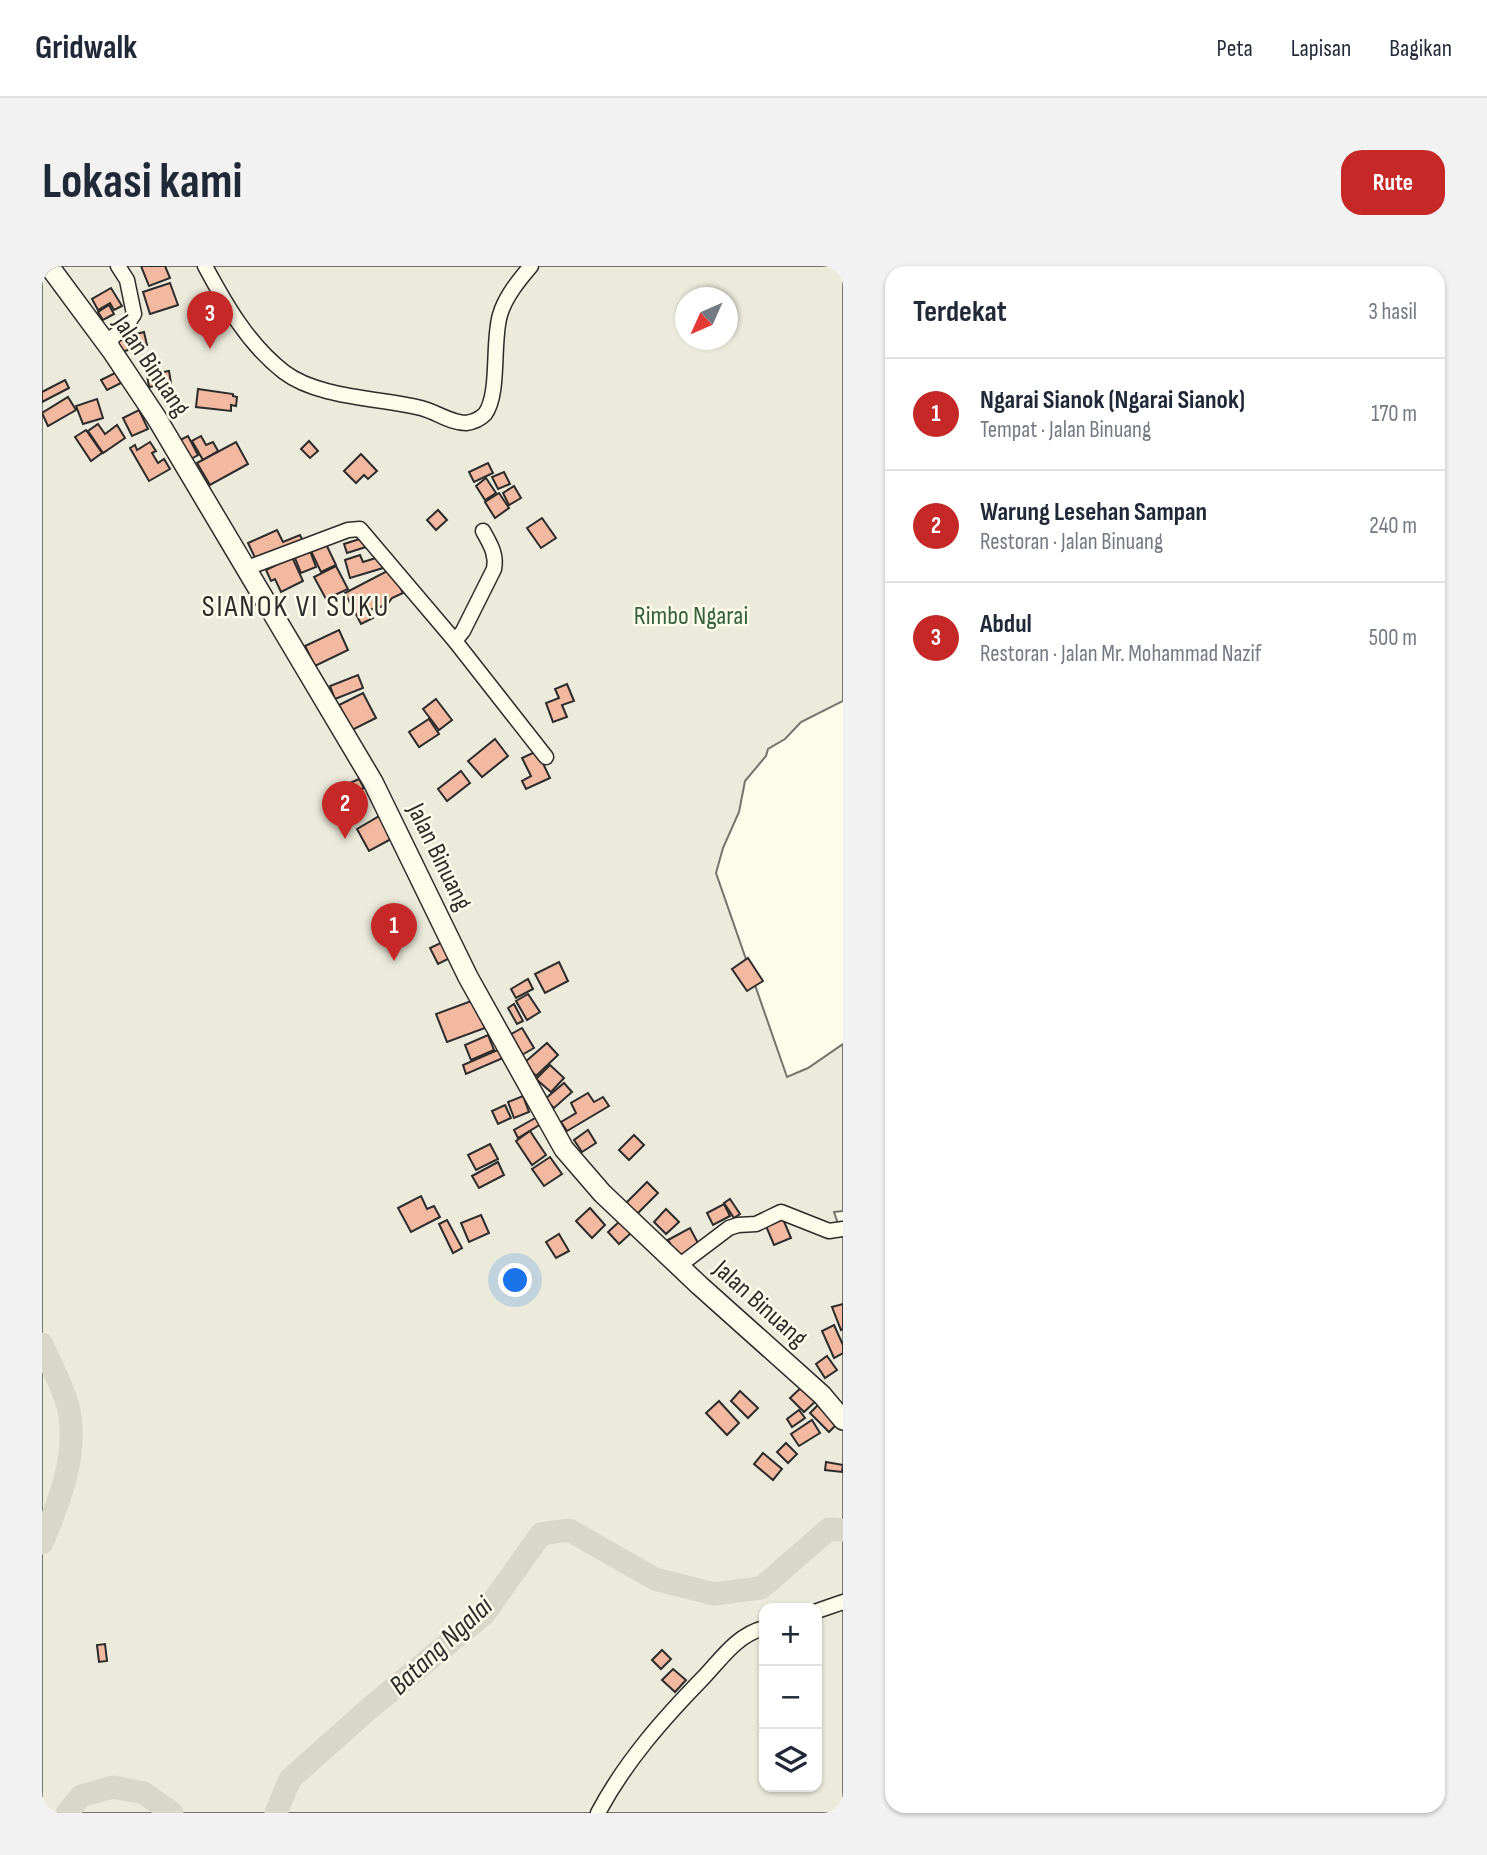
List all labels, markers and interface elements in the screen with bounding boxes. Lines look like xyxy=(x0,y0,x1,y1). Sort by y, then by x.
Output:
text: Gridwalk xyxy=(35,28,137,68)
text: Peta xyxy=(1217,34,1253,63)
text: Lapisan xyxy=(1291,34,1351,63)
text: Bagikan xyxy=(1389,34,1452,63)
button: Rute xyxy=(1341,150,1445,215)
text: Lokasi kami xyxy=(42,153,242,212)
north arrow xyxy=(675,287,738,350)
pin: 3 xyxy=(187,291,233,349)
text: Terdekat xyxy=(913,294,1007,330)
text: 3 hasil xyxy=(1368,298,1417,326)
street label: Jalan Binuang xyxy=(105,309,196,422)
text: Ngarai Sianok (Ngarai Sianok) xyxy=(980,385,1245,416)
text: 1 xyxy=(931,400,941,428)
text: 170 m xyxy=(1371,400,1417,428)
text: Tempat · Jalan Binuang xyxy=(980,416,1151,444)
text: Warung Lesehan Sampan xyxy=(980,497,1207,528)
text: 2 xyxy=(931,512,941,540)
text: 240 m xyxy=(1369,512,1417,540)
text: Restoran · Jalan Binuang xyxy=(980,528,1163,556)
district label: SIANOK VI SUKU xyxy=(202,589,390,625)
park label: Rimbo Ngarai xyxy=(634,601,748,632)
text: Abdul xyxy=(980,609,1032,640)
text: 3 xyxy=(931,624,941,652)
text: 500 m xyxy=(1369,624,1417,652)
text: Restoran · Jalan Mr. Mohammad Nazif xyxy=(980,640,1262,668)
pin: 2 xyxy=(322,781,368,839)
street label: Jalan Binuang xyxy=(399,797,478,916)
pin: 1 xyxy=(371,903,417,961)
street label: Jalan Binuang xyxy=(706,1253,813,1354)
your location xyxy=(498,1263,532,1297)
water label: Batang Ngalai xyxy=(383,1589,500,1702)
map controls xyxy=(759,1603,822,1792)
button: + xyxy=(759,1603,822,1666)
button: − xyxy=(759,1666,822,1729)
button: layers xyxy=(759,1729,822,1792)

